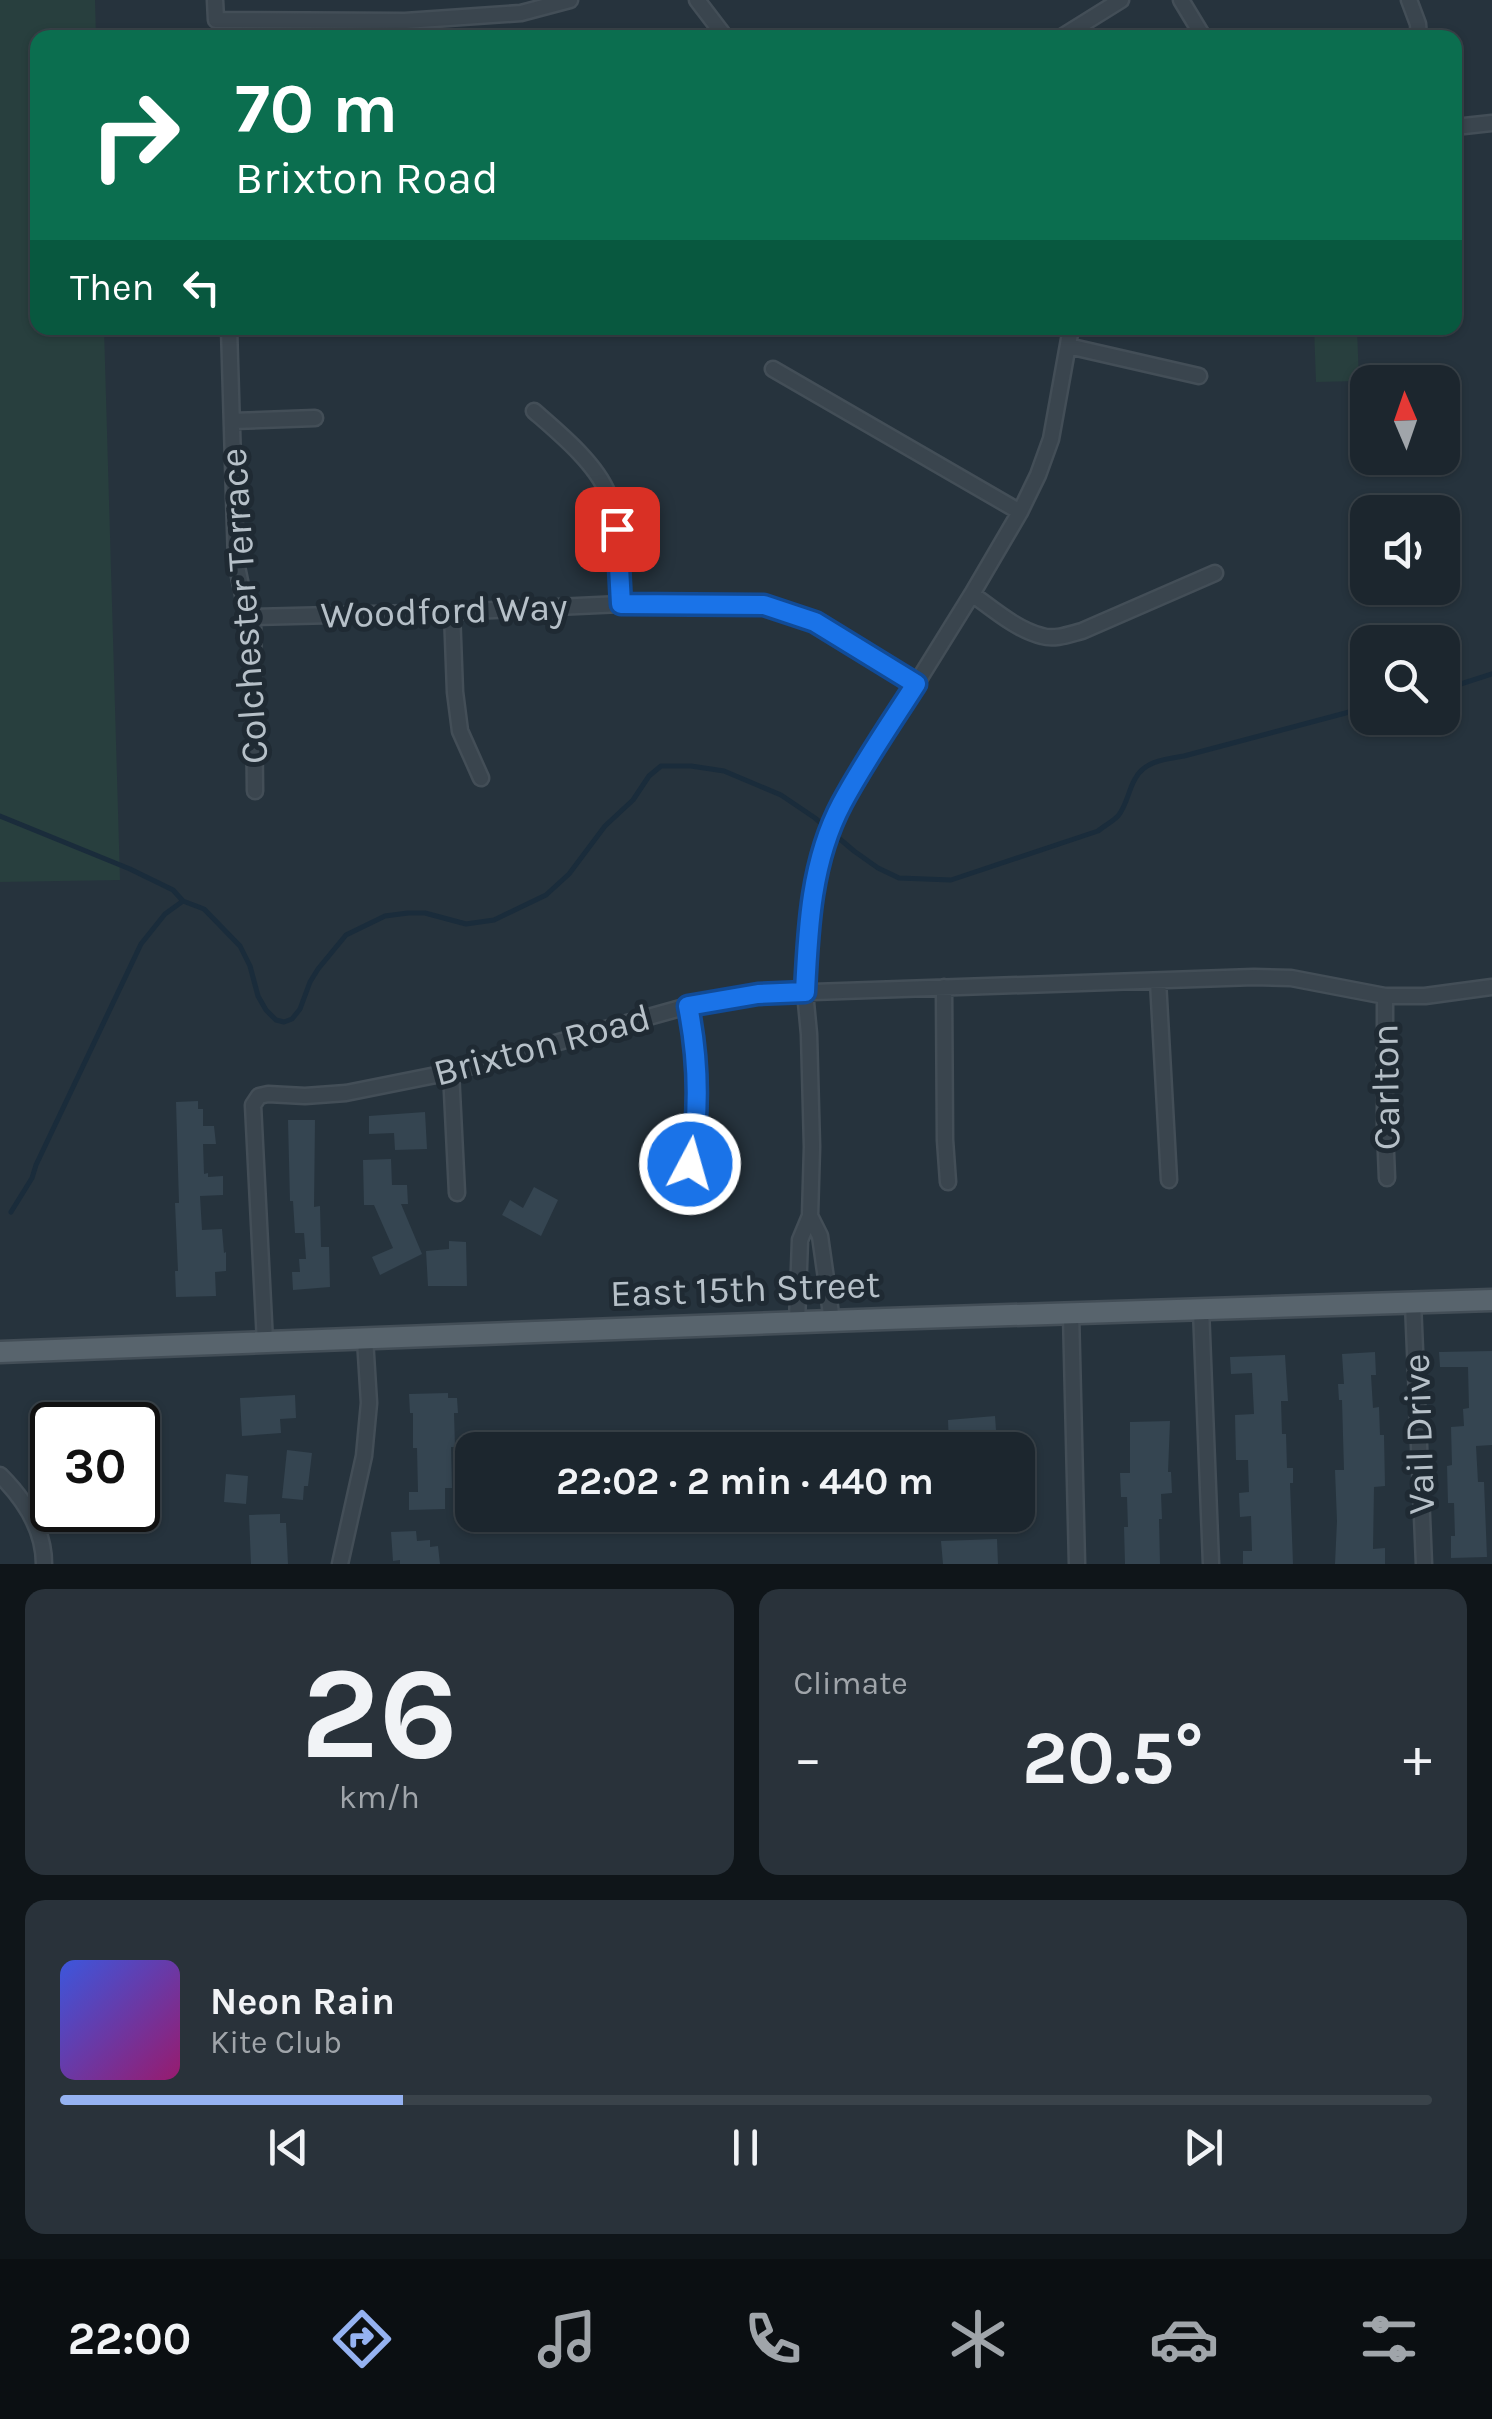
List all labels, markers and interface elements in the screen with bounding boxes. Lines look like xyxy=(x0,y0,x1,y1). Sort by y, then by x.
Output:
text: 70 m xyxy=(235,68,398,150)
icon: right xyxy=(70,70,200,200)
text: Brixton Road xyxy=(235,152,499,204)
icon: left xyxy=(174,260,229,315)
text: Then xyxy=(70,265,154,310)
north arrow xyxy=(1350,365,1460,475)
map controls xyxy=(1350,365,1460,735)
street label: Colchester Terrace xyxy=(211,447,277,765)
pin xyxy=(575,487,660,572)
button: sound xyxy=(1350,495,1460,605)
icon: arrive xyxy=(590,502,645,557)
street label: Woodford Way xyxy=(320,584,569,638)
button: search xyxy=(1350,625,1460,735)
street label: Brixton Road xyxy=(429,994,655,1096)
street label: Carlton xyxy=(1362,1023,1410,1151)
position arrow xyxy=(638,1112,742,1216)
street label: East 15th Street xyxy=(609,1262,881,1316)
street label: Vail Drive xyxy=(1394,1353,1444,1515)
speed limit sign: 30 xyxy=(30,1402,160,1532)
text: 22:02 · 2 min · 440 m xyxy=(556,1459,934,1504)
text: 26 xyxy=(300,1638,458,1790)
text: Climate xyxy=(794,1665,908,1702)
text: 20.5° xyxy=(1022,1714,1204,1802)
text: − xyxy=(794,1726,822,1790)
text: + xyxy=(1403,1726,1432,1790)
text: km/h xyxy=(339,1779,420,1816)
text: Neon Rain xyxy=(210,1979,395,2024)
text: Kite Club xyxy=(210,2024,342,2061)
icon: previous xyxy=(261,2120,316,2175)
icon: pause xyxy=(718,2120,773,2175)
icon: next xyxy=(1176,2120,1231,2175)
icon: directions xyxy=(327,2304,397,2374)
icon: music xyxy=(532,2304,602,2374)
icon: phone xyxy=(738,2304,808,2374)
icon: climate xyxy=(943,2304,1013,2374)
icon: car xyxy=(1149,2304,1219,2374)
icon: filters xyxy=(1354,2304,1424,2374)
text: 22:00 xyxy=(68,2313,191,2365)

